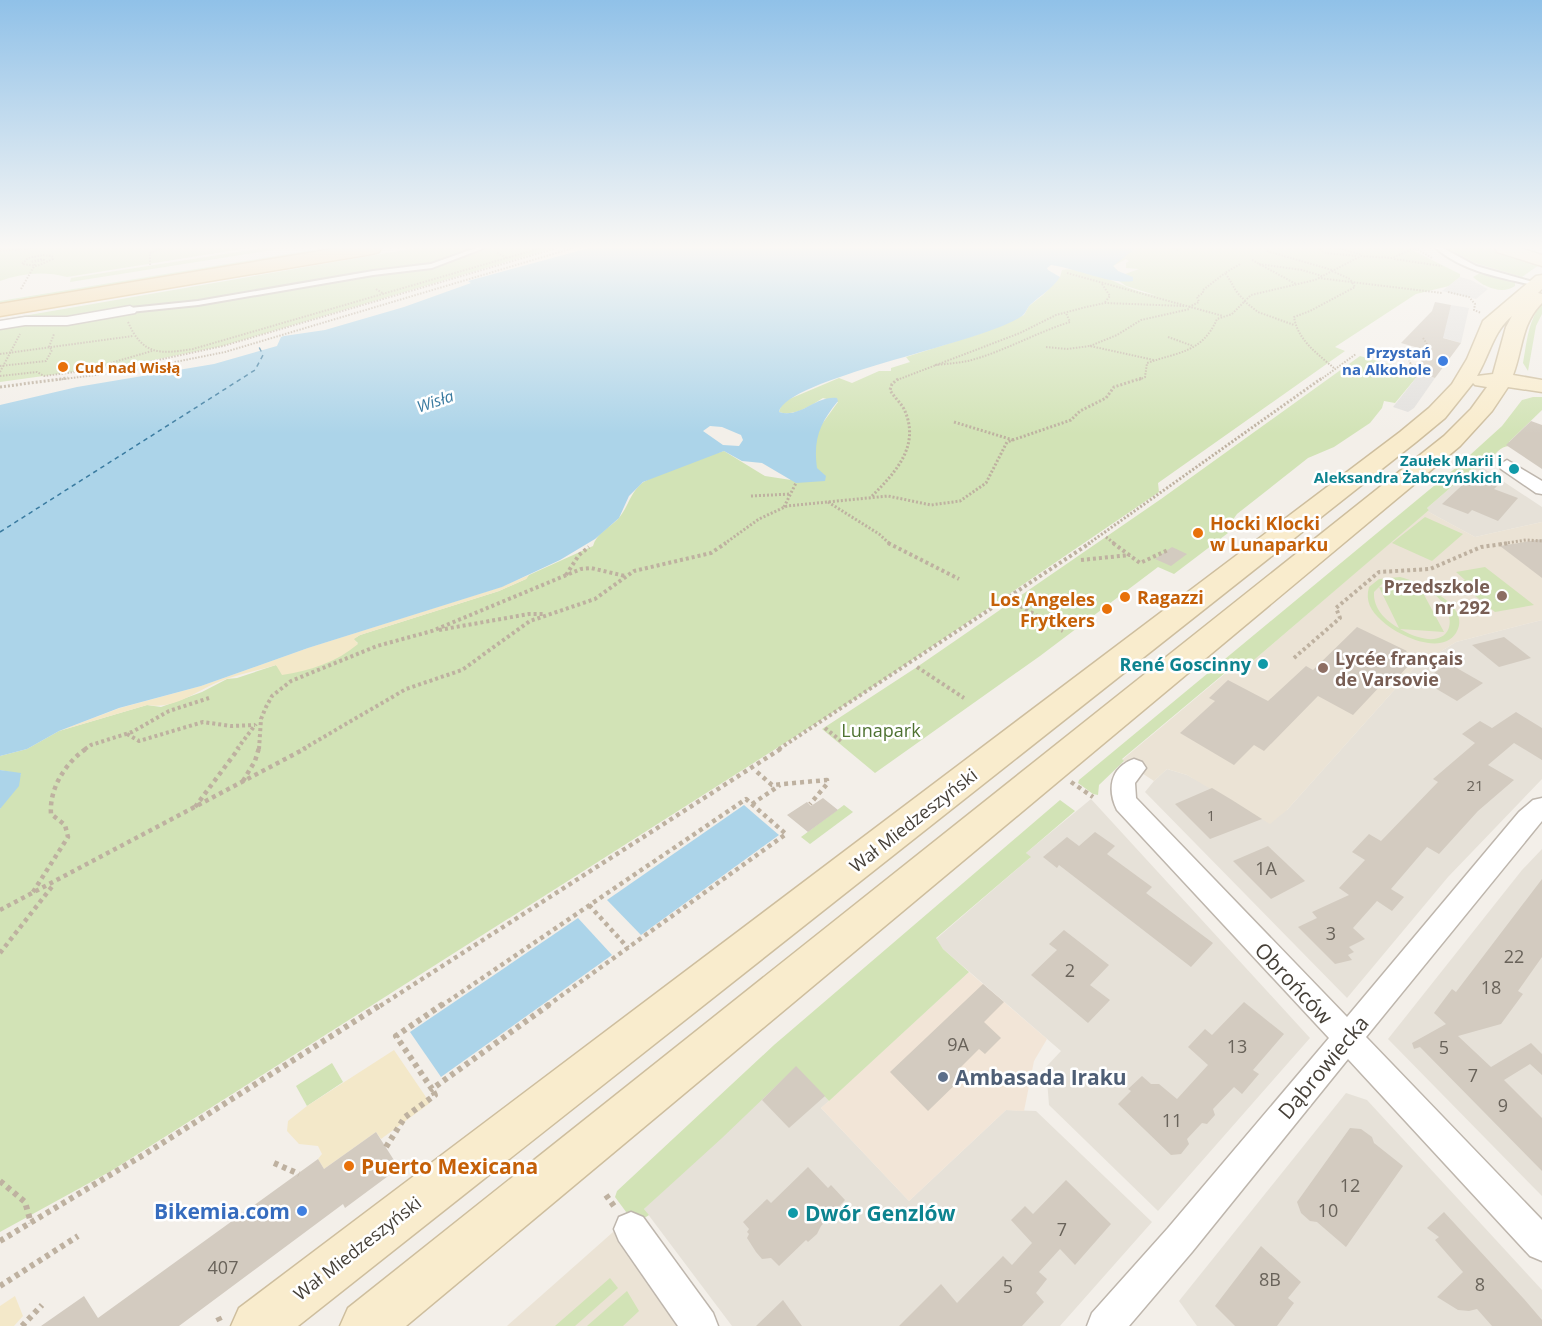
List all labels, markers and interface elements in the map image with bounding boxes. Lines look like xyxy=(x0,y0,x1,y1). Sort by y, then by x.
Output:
place label: Przystań na Alkohole xyxy=(1342,342,1431,379)
marker: Przystań na Alkohole xyxy=(1436,354,1450,368)
place label: Cud nad Wisłą xyxy=(75,357,180,377)
marker: Cud nad Wisłą xyxy=(56,360,70,374)
water label: Wisła xyxy=(414,384,456,418)
place label: Zaułek Marii i Aleksandra Żabczyńskich xyxy=(1314,450,1502,487)
marker: Zaułek Marii i Aleksandra Żabczyńskich xyxy=(1507,462,1521,476)
place label: Hocki Klocki w Lunaparku xyxy=(1210,511,1328,556)
marker: Hocki Klocki w Lunaparku xyxy=(1191,526,1205,540)
place label: Przedszkole nr 292 xyxy=(1384,574,1490,619)
place label: Ragazzi xyxy=(1137,585,1204,609)
place label: Los Angeles Frytkers xyxy=(990,587,1095,632)
marker: Przedszkole nr 292 xyxy=(1495,589,1509,603)
marker: Ragazzi xyxy=(1118,590,1132,604)
marker: Los Angeles Frytkers xyxy=(1100,602,1114,616)
place label: Lycée français de Varsovie xyxy=(1335,646,1463,691)
place label: René Goscinny xyxy=(1120,652,1252,676)
marker: René Goscinny xyxy=(1256,657,1270,671)
marker: Lycée français de Varsovie xyxy=(1316,661,1330,675)
park label: Lunapark xyxy=(841,718,921,742)
street label: Wał Miedzeszyński xyxy=(844,763,982,877)
house number: 21 xyxy=(1466,775,1484,795)
house number: 1 xyxy=(1207,805,1215,825)
house number: 1A xyxy=(1255,856,1277,880)
house number: 3 xyxy=(1326,921,1336,945)
street label: Obrońców xyxy=(1249,936,1340,1030)
house number: 22 xyxy=(1504,944,1524,968)
house number: 2 xyxy=(1065,958,1075,982)
house number: 18 xyxy=(1481,975,1501,999)
street label: Dąbrowiecka xyxy=(1271,1009,1375,1125)
house number: 9A xyxy=(947,1032,969,1056)
house number: 13 xyxy=(1227,1034,1247,1058)
house number: 5 xyxy=(1439,1035,1449,1059)
place label: Ambasada Iraku xyxy=(955,1063,1127,1091)
house number: 7 xyxy=(1468,1063,1478,1087)
marker: Ambasada Iraku xyxy=(936,1070,950,1084)
house number: 9 xyxy=(1498,1093,1508,1117)
house number: 11 xyxy=(1162,1108,1182,1132)
place label: Puerto Mexicana xyxy=(361,1152,538,1180)
marker: Puerto Mexicana xyxy=(342,1159,356,1173)
house number: 12 xyxy=(1340,1173,1360,1197)
street label: Wał Miedzeszyński xyxy=(288,1191,426,1305)
place label: Bikemia.com xyxy=(154,1197,290,1225)
house number: 10 xyxy=(1318,1198,1338,1222)
place label: Dwór Genzlów xyxy=(805,1199,956,1227)
marker: Bikemia.com xyxy=(295,1204,309,1218)
marker: Dwór Genzlów xyxy=(786,1206,800,1220)
house number: 7 xyxy=(1057,1217,1067,1241)
house number: 407 xyxy=(208,1255,238,1279)
house number: 8B xyxy=(1259,1267,1281,1291)
house number: 8 xyxy=(1475,1272,1485,1296)
house number: 5 xyxy=(1003,1274,1013,1298)

